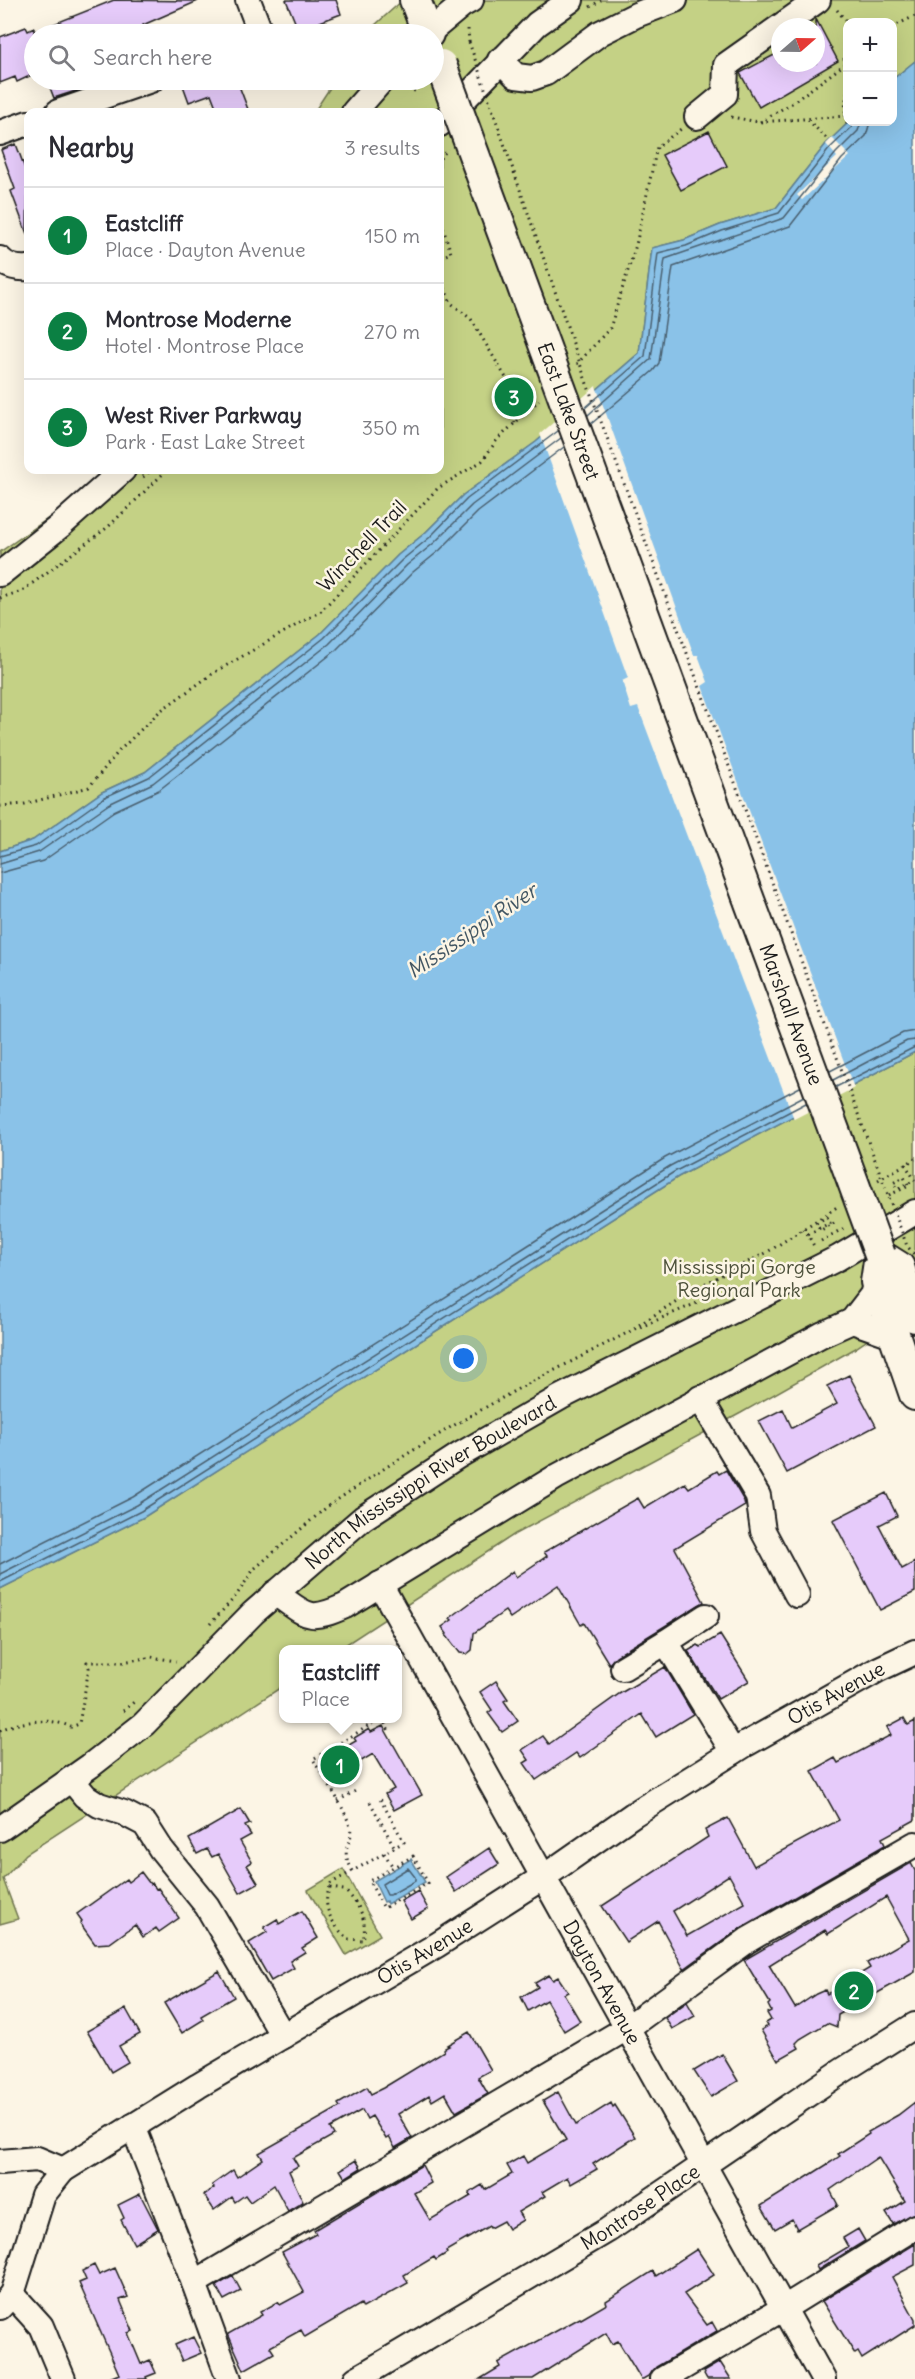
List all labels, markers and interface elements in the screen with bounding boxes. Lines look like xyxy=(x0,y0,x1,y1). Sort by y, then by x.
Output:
north arrow xyxy=(771,18,825,72)
map controls xyxy=(843,18,897,126)
button: + xyxy=(843,18,897,72)
search box xyxy=(24,24,444,90)
icon: search xyxy=(45,41,78,74)
text: Search here xyxy=(93,43,212,71)
button: − xyxy=(843,72,897,126)
text: Nearby xyxy=(48,131,134,164)
text: 3 results xyxy=(344,135,420,160)
text: Eastcliff xyxy=(105,209,183,237)
text: 1 xyxy=(64,223,71,248)
text: 150 m xyxy=(365,223,420,248)
text: Place · Dayton Avenue xyxy=(105,237,306,262)
text: Montrose Moderne xyxy=(105,305,292,333)
text: 2 xyxy=(62,319,73,344)
text: 270 m xyxy=(364,319,420,344)
text: Hotel · Montrose Place xyxy=(105,333,304,358)
street label: East Lake Street xyxy=(532,339,606,483)
pin: 3 xyxy=(494,374,534,420)
text: West River Parkway xyxy=(105,401,302,429)
text: 3 xyxy=(62,415,73,440)
text: 350 m xyxy=(362,415,420,440)
text: Park · East Lake Street xyxy=(105,429,305,454)
street label: Winchell Trail xyxy=(312,495,412,597)
water label: Mississippi River xyxy=(402,876,544,984)
street label: Marshall Avenue xyxy=(754,940,829,1088)
park label: Mississippi Gorge Regional Park xyxy=(662,1254,816,1302)
your location xyxy=(449,1344,478,1373)
street label: North Mississippi River Boulevard xyxy=(300,1390,560,1575)
popup xyxy=(279,1645,402,1723)
street label: Otis Avenue xyxy=(783,1655,889,1730)
text: Eastcliff xyxy=(301,1658,380,1686)
text: Place xyxy=(301,1686,350,1711)
pin: 1 xyxy=(320,1742,360,1788)
street label: Otis Avenue xyxy=(372,1913,477,1990)
street label: Dayton Avenue xyxy=(558,1916,647,2049)
pin: 2 xyxy=(834,1968,874,2014)
street label: Montrose Place xyxy=(576,2158,704,2255)

